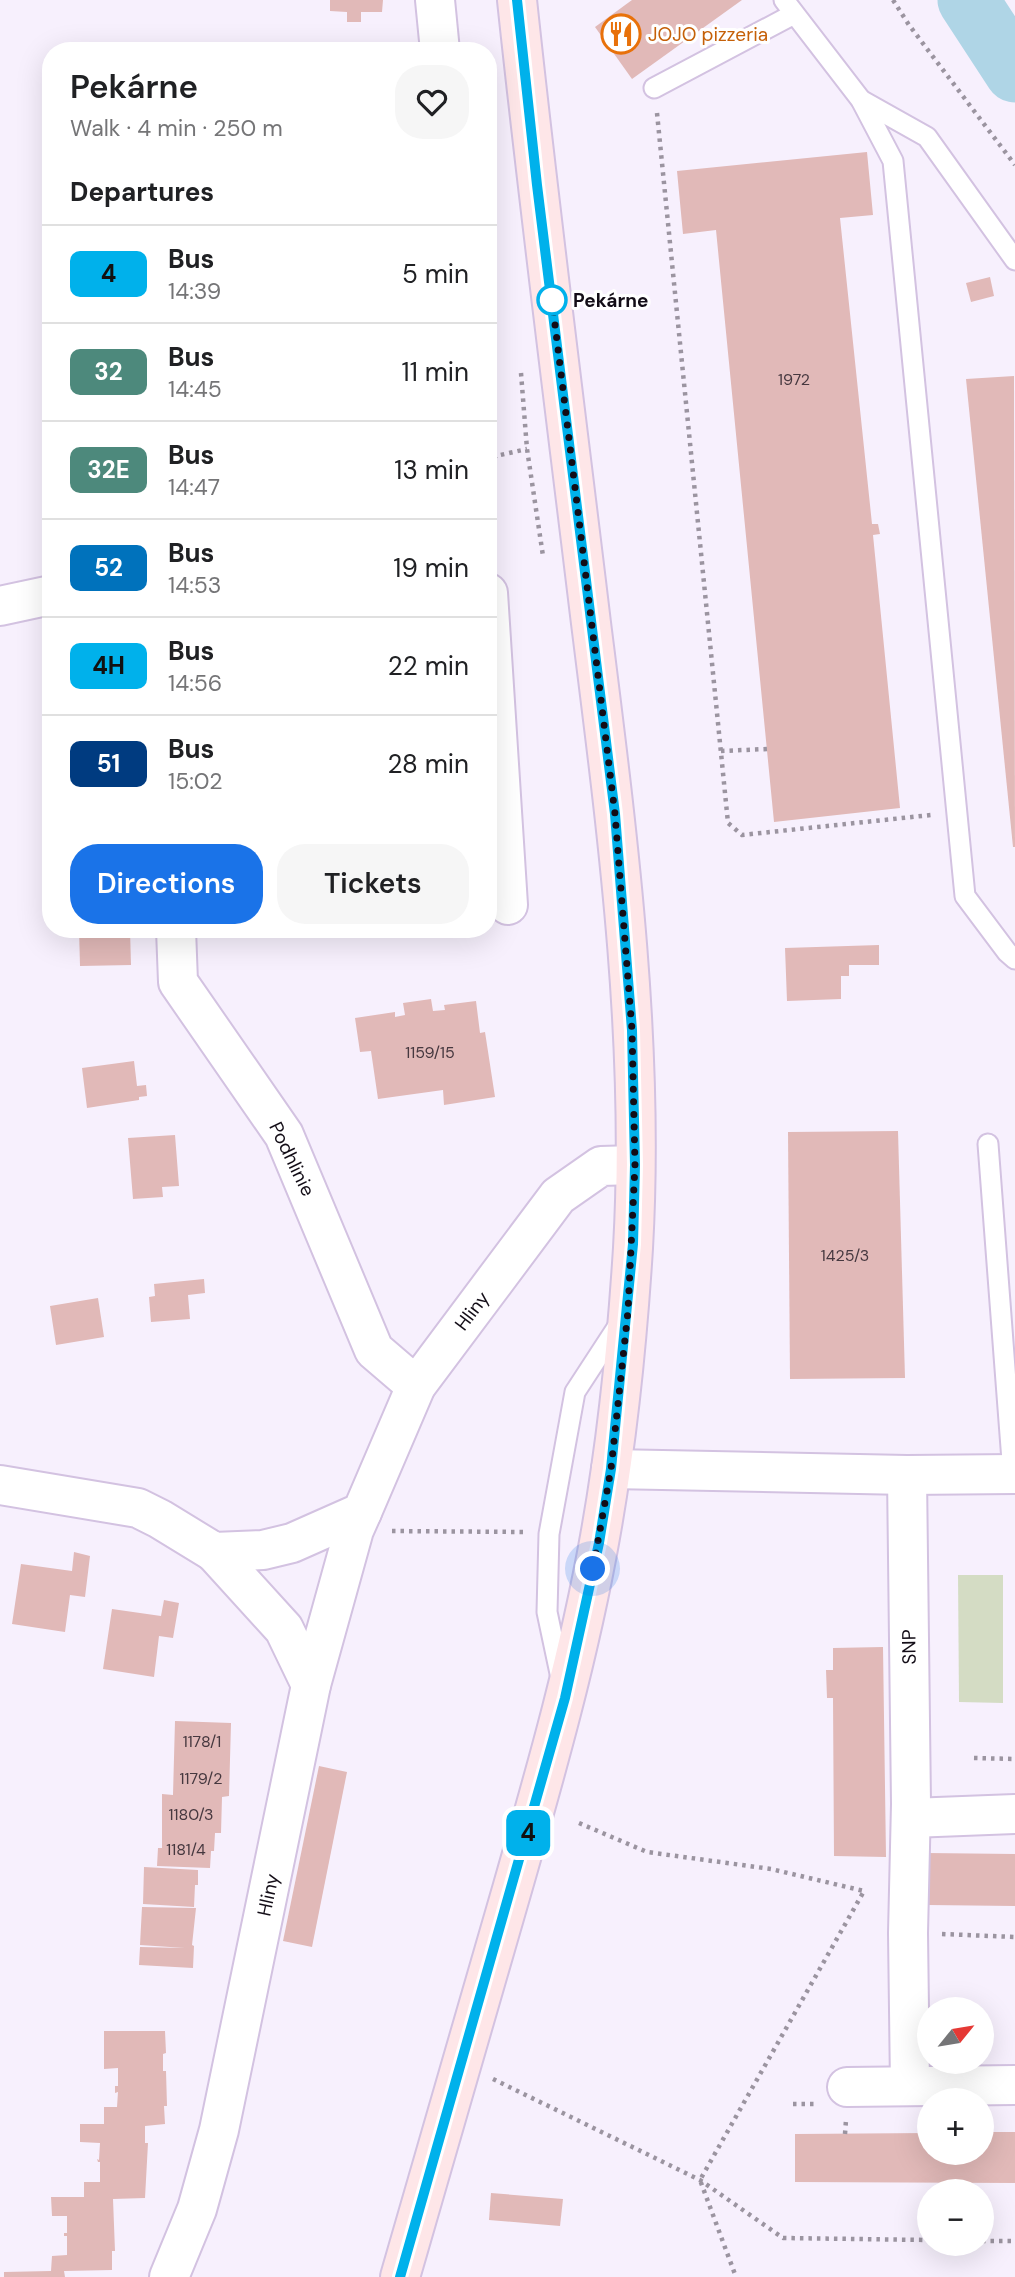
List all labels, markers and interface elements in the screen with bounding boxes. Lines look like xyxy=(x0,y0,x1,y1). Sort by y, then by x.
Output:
restaurant icon: JOJO pizzeria xyxy=(600,13,642,55)
place label: JOJO pizzeria xyxy=(648,22,768,47)
text: Pekárne xyxy=(70,65,198,108)
button: heart xyxy=(395,65,469,139)
text: Walk · 4 min · 250 m xyxy=(70,113,283,143)
text: Departures xyxy=(70,175,214,209)
text: Bus xyxy=(168,242,214,276)
text: 5 min xyxy=(402,257,469,291)
text: 4 xyxy=(101,258,116,289)
text: 14:39 xyxy=(168,276,221,306)
marker: Pekárne xyxy=(537,285,567,315)
place label: Pekárne xyxy=(573,288,648,313)
text: Bus xyxy=(168,340,214,374)
text: 11 min xyxy=(402,355,469,389)
text: 32 xyxy=(94,356,123,387)
house number: 1972 xyxy=(778,369,810,390)
text: 14:45 xyxy=(168,374,222,404)
text: Bus xyxy=(168,438,214,472)
text: 13 min xyxy=(394,453,469,487)
text: 32E xyxy=(87,454,130,485)
text: 14:47 xyxy=(168,472,220,502)
text: Bus xyxy=(168,536,214,570)
text: 19 min xyxy=(393,551,469,585)
text: 52 xyxy=(94,552,123,583)
text: 14:53 xyxy=(168,570,221,600)
text: Bus xyxy=(168,634,214,668)
text: 22 min xyxy=(388,649,469,683)
text: 4H xyxy=(92,650,125,681)
text: 14:56 xyxy=(168,668,222,698)
text: Bus xyxy=(168,732,214,766)
text: 28 min xyxy=(387,747,469,781)
text: 51 xyxy=(97,748,120,779)
text: 15:02 xyxy=(168,766,223,796)
button: Directions xyxy=(70,844,263,924)
button: Tickets xyxy=(277,844,469,924)
house number: 1159/15 xyxy=(405,1042,455,1063)
street label: Podhlinie xyxy=(263,1118,321,1200)
house number: 1425/3 xyxy=(821,1245,869,1266)
street label: Hliny xyxy=(449,1286,495,1336)
your location xyxy=(575,1551,610,1586)
street label: SNP xyxy=(896,1629,922,1665)
house number: 1178/1 xyxy=(183,1731,221,1752)
house number: 1179/2 xyxy=(180,1768,222,1789)
house number: 1180/3 xyxy=(168,1804,214,1825)
line badge: 4 xyxy=(505,1810,551,1856)
text: 4 xyxy=(520,1817,536,1848)
house number: 1181/4 xyxy=(166,1839,206,1860)
street label: Hliny xyxy=(251,1871,285,1919)
north arrow xyxy=(917,1997,994,2074)
map controls xyxy=(917,1997,994,2256)
button: + xyxy=(917,2088,994,2165)
button: − xyxy=(917,2179,994,2256)

